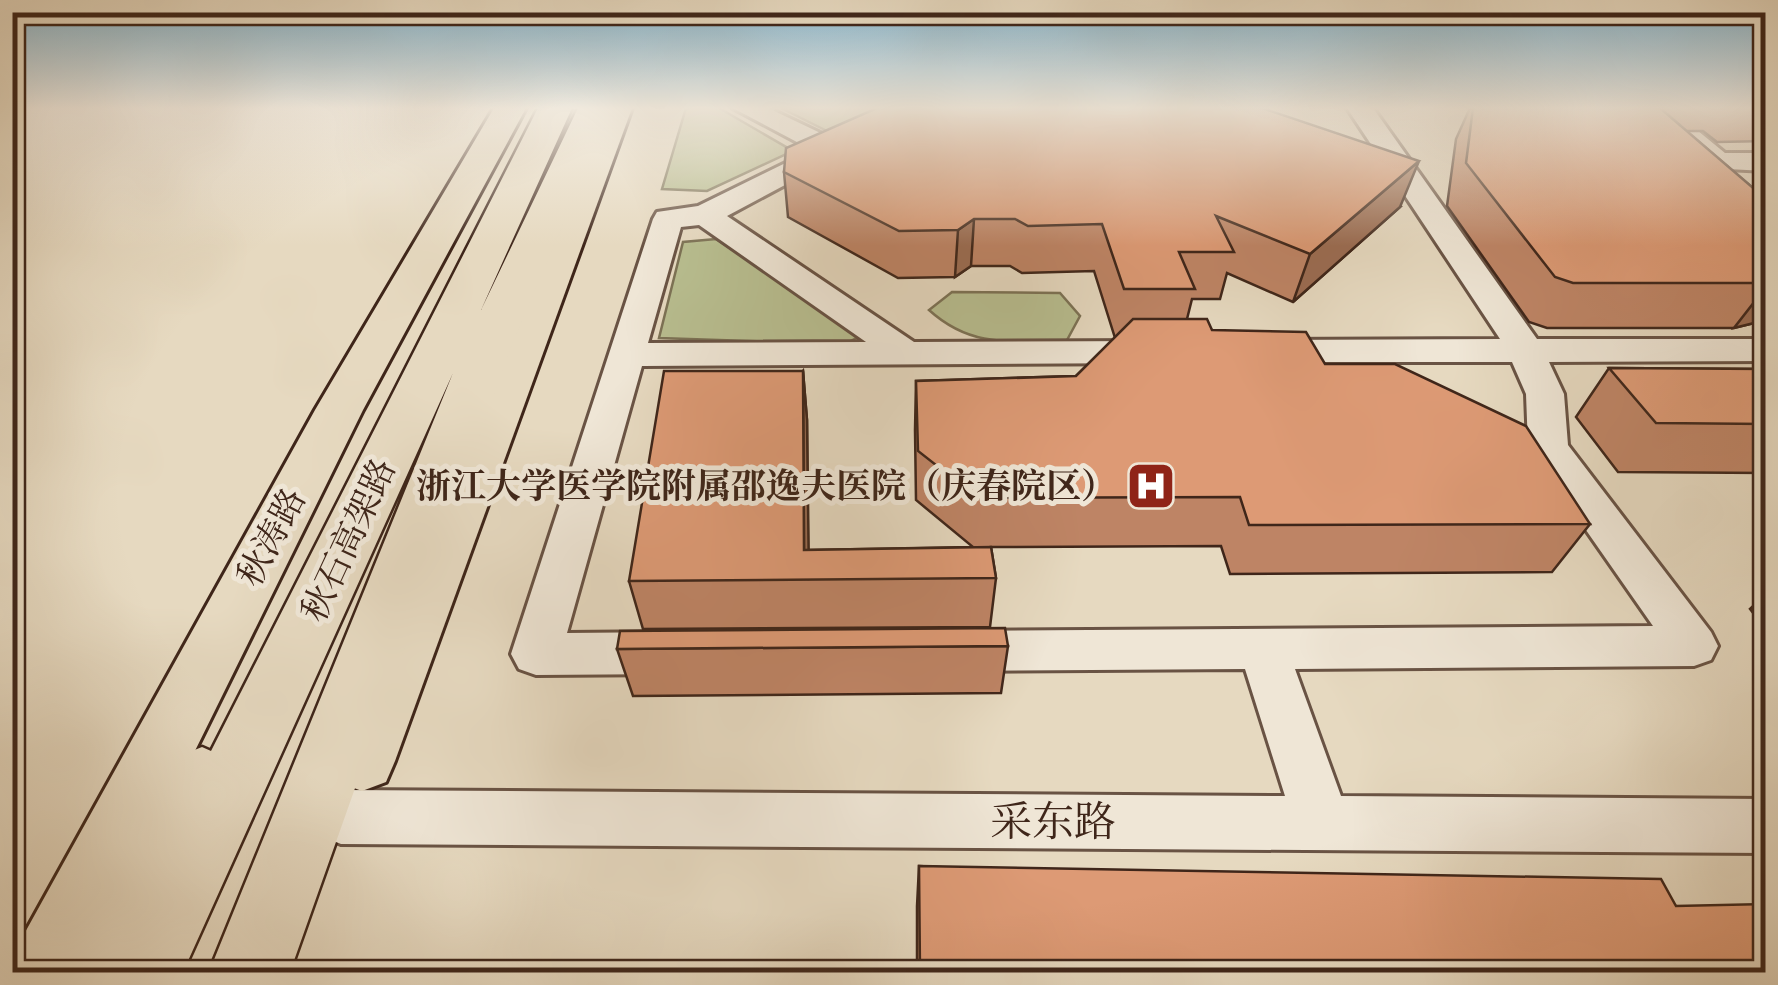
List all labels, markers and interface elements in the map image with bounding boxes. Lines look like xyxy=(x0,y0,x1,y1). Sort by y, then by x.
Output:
street label: 秋石高架路 xyxy=(289,451,407,629)
hospital icon: 浙江大学医学院附属邵逸夫医院（庆春院区） xyxy=(1125,460,1177,512)
place label: 浙江大学医学院附属邵逸夫医院（庆春院区） xyxy=(416,462,1116,510)
street label: 秋涛路 xyxy=(225,479,317,595)
street label: 采东路 xyxy=(990,793,1116,850)

